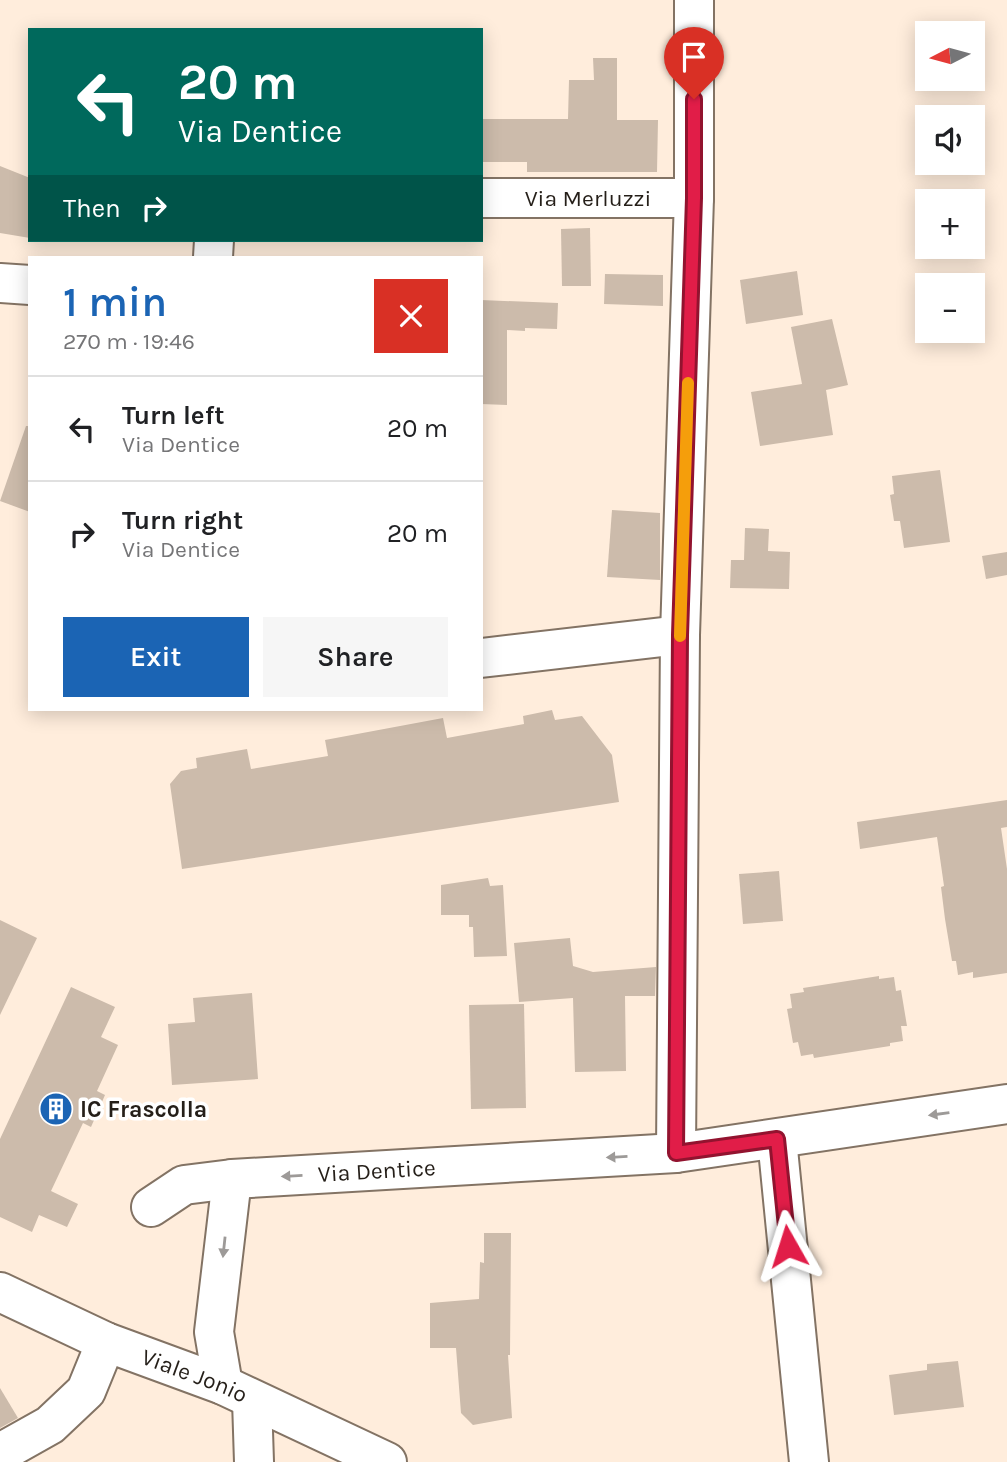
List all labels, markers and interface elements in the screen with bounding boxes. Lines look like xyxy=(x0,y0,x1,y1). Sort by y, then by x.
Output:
north arrow xyxy=(915,21,985,91)
map controls xyxy=(915,21,985,343)
pin xyxy=(664,27,724,99)
icon: arrive xyxy=(675,38,713,76)
text: 20 m xyxy=(178,54,298,111)
icon: left xyxy=(63,56,154,147)
button: sound xyxy=(915,105,985,175)
text: Via Dentice xyxy=(178,113,342,150)
street label: Via Merluzzi xyxy=(525,185,651,212)
icon: right xyxy=(135,189,173,227)
button: + xyxy=(915,189,985,259)
text: Then xyxy=(63,193,121,224)
button: − xyxy=(915,273,985,343)
text: 1 min xyxy=(63,277,167,327)
button: close xyxy=(374,279,448,353)
text: 270 m · 19:46 xyxy=(63,328,195,355)
text: Turn left xyxy=(122,400,224,431)
icon: left xyxy=(63,410,101,448)
text: 20 m xyxy=(387,413,448,444)
text: Via Dentice xyxy=(122,431,240,458)
text: Turn right xyxy=(122,505,243,536)
icon: right xyxy=(63,515,101,553)
text: 20 m xyxy=(387,518,448,549)
text: Via Dentice xyxy=(122,536,240,563)
button: Exit xyxy=(63,617,249,697)
button: Share xyxy=(263,617,448,697)
building icon: IC Frascolla xyxy=(37,1090,75,1128)
place label: IC Frascolla xyxy=(80,1096,207,1123)
one-way arrow xyxy=(928,1109,950,1120)
one-way arrow xyxy=(606,1152,628,1163)
street label: Via Dentice xyxy=(317,1154,436,1188)
one-way arrow xyxy=(281,1171,303,1182)
position arrow xyxy=(751,1209,825,1283)
one-way arrow xyxy=(218,1236,229,1258)
street label: Viale Jonio xyxy=(138,1343,252,1409)

